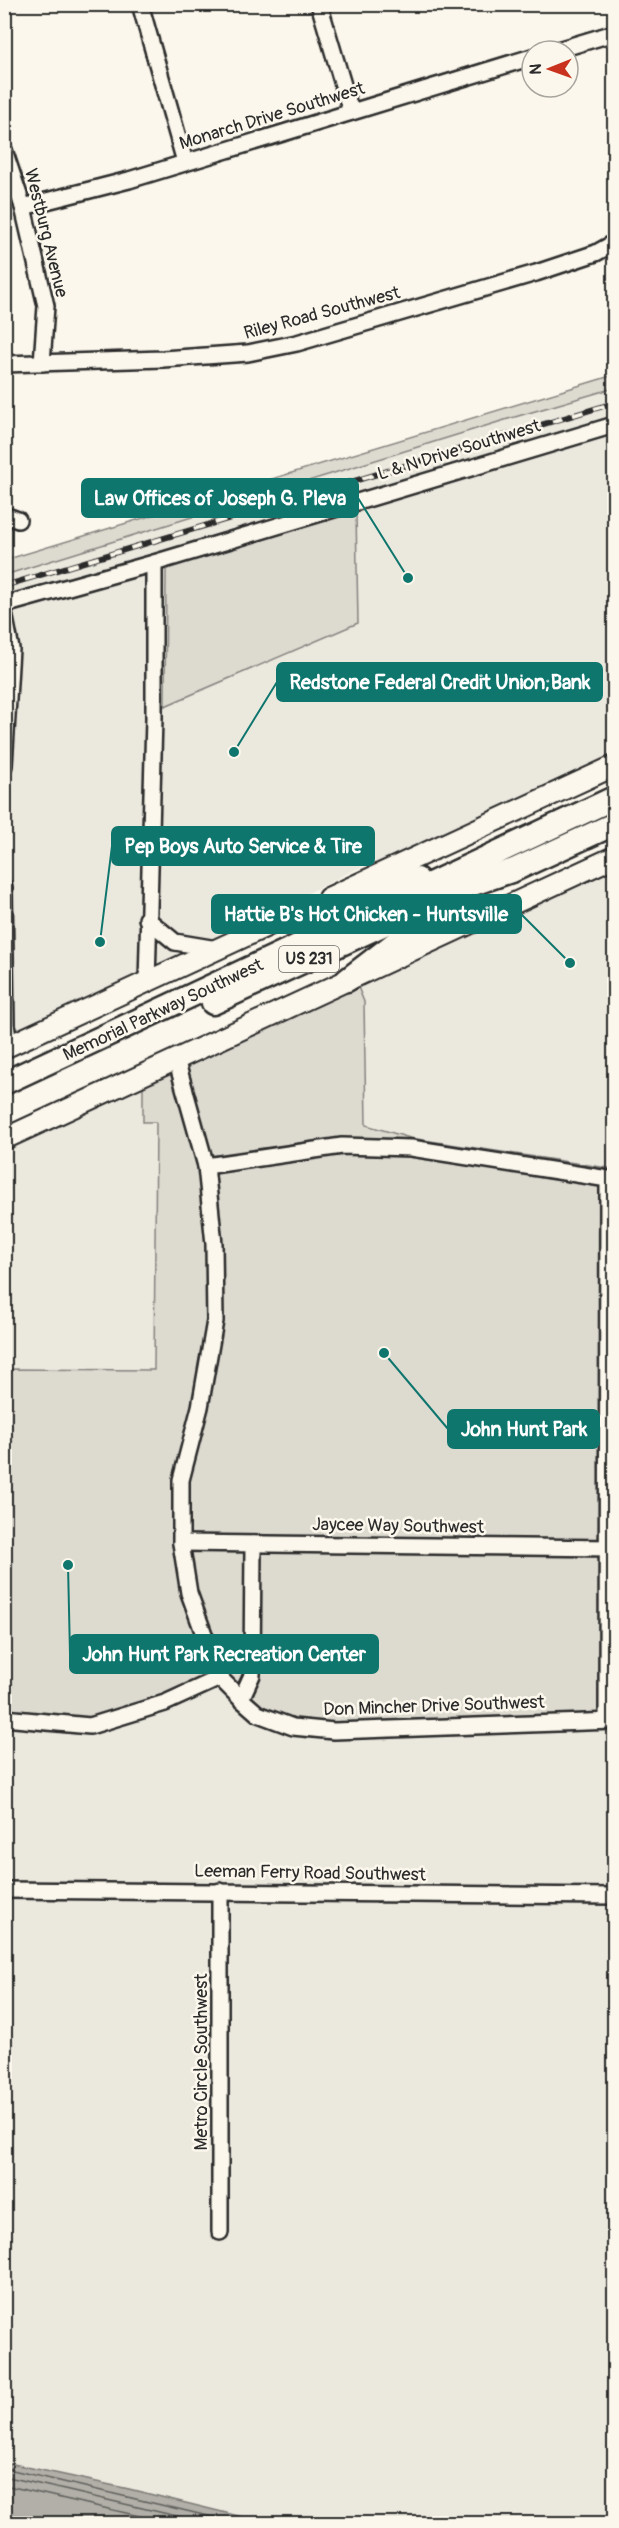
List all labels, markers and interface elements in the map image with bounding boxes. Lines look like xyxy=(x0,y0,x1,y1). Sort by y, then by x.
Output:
north arrow xyxy=(520,39,580,99)
text: N xyxy=(526,63,546,75)
street label: Monarch Drive Southwest xyxy=(177,77,368,155)
street label: Westburg Avenue xyxy=(19,166,73,300)
street label: Riley Road Southwest xyxy=(241,281,403,345)
street label: L & N Drive Southwest xyxy=(375,414,544,486)
callout: Law Offices of Joseph G. Pleva xyxy=(82,479,358,517)
text: Law Offices of Joseph G. Pleva xyxy=(94,486,346,511)
callout: Redstone Federal Credit Union;Bank xyxy=(277,663,602,701)
text: Redstone Federal Credit Union;Bank xyxy=(290,670,591,695)
callout: Pep Boys Auto Service & Tire xyxy=(112,827,374,865)
text: Pep Boys Auto Service & Tire xyxy=(124,834,363,859)
callout: Hattie B's Hot Chicken - Huntsville xyxy=(212,895,521,933)
text: Hattie B's Hot Chicken - Huntsville xyxy=(224,902,509,927)
road number: US 231 xyxy=(279,946,339,972)
street label: Memorial Parkway Southwest xyxy=(59,953,267,1067)
callout: John Hunt Park xyxy=(448,1410,599,1448)
text: John Hunt Park xyxy=(461,1417,588,1442)
street label: Jaycee Way Southwest xyxy=(312,1513,485,1539)
callout: John Hunt Park Recreation Center xyxy=(70,1635,378,1673)
text: John Hunt Park Recreation Center xyxy=(82,1642,367,1667)
street label: Don Mincher Drive Southwest xyxy=(323,1691,546,1721)
street label: Leeman Ferry Road Southwest xyxy=(194,1859,427,1887)
street label: Metro Circle Southwest xyxy=(190,1973,213,2150)

